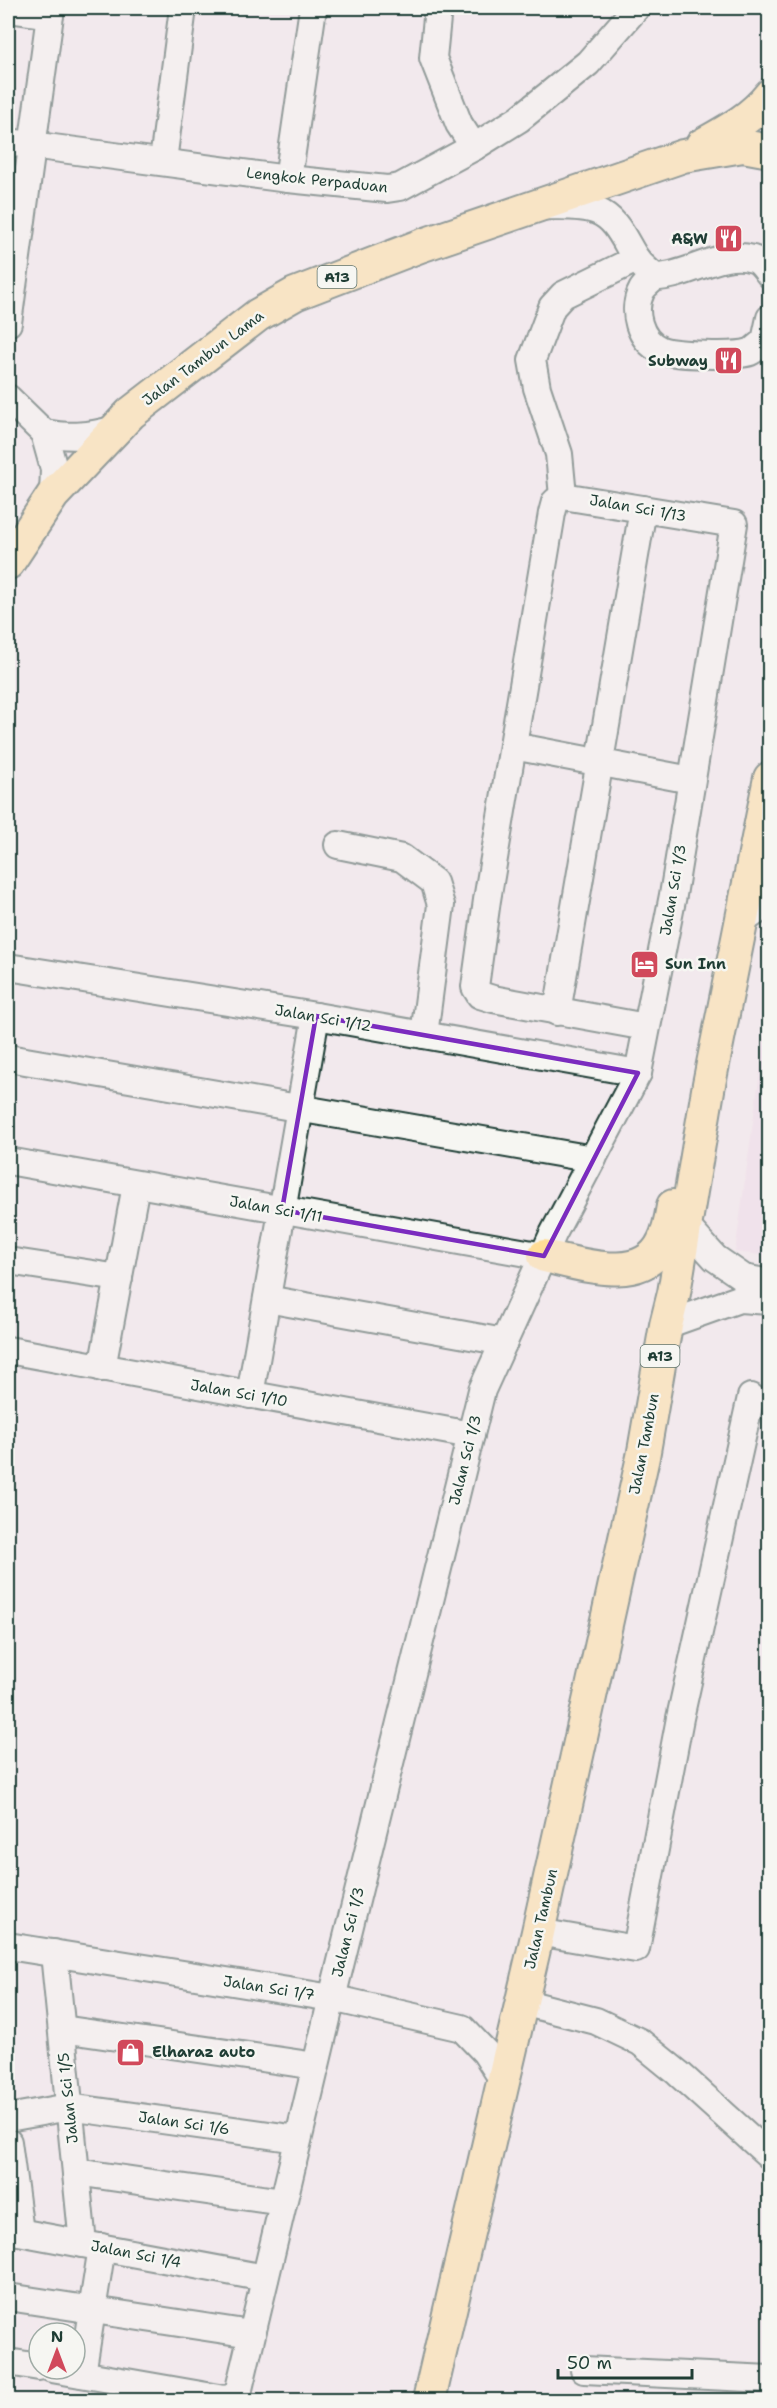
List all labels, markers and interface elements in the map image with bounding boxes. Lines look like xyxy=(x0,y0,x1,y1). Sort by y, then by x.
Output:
street label: Lengkok Perpaduan xyxy=(245,163,389,197)
restaurant icon: A&W xyxy=(713,223,745,255)
place label: A&W xyxy=(671,229,708,249)
road number: A13 xyxy=(318,266,356,288)
street label: Jalan Tambun Lama xyxy=(138,305,268,410)
restaurant icon: Subway xyxy=(713,345,745,377)
place label: Subway xyxy=(648,351,708,371)
street label: Jalan Sci 1/13 xyxy=(588,490,688,526)
street label: Jalan Sci 1/3 xyxy=(655,843,691,937)
hotel icon: Sun Inn xyxy=(628,948,660,980)
place label: Sun Inn xyxy=(665,954,726,974)
street label: Jalan Sci 1/12 xyxy=(273,1000,373,1036)
street label: Jalan Sci 1/11 xyxy=(228,1191,324,1227)
road number: A13 xyxy=(640,1345,680,1367)
street label: Jalan Sci 1/10 xyxy=(189,1375,289,1411)
street label: Jalan Tambun xyxy=(624,1392,664,1496)
street label: Jalan Sci 1/3 xyxy=(444,1413,486,1507)
street label: Jalan Tambun xyxy=(520,1867,562,1971)
street label: Jalan Sci 1/3 xyxy=(327,1885,369,1979)
street label: Jalan Sci 1/7 xyxy=(222,1971,316,2005)
shop icon: Elharaz auto xyxy=(115,2036,147,2068)
place label: Elharaz auto xyxy=(152,2042,255,2062)
street label: Jalan Sci 1/5 xyxy=(53,2051,83,2145)
street label: Jalan Sci 1/6 xyxy=(137,2107,231,2139)
street label: Jalan Sci 1/4 xyxy=(89,2235,183,2273)
north arrow xyxy=(27,2321,87,2381)
text: N xyxy=(51,2326,63,2347)
scale bar xyxy=(558,2342,692,2380)
text: 50 m xyxy=(567,2351,612,2375)

